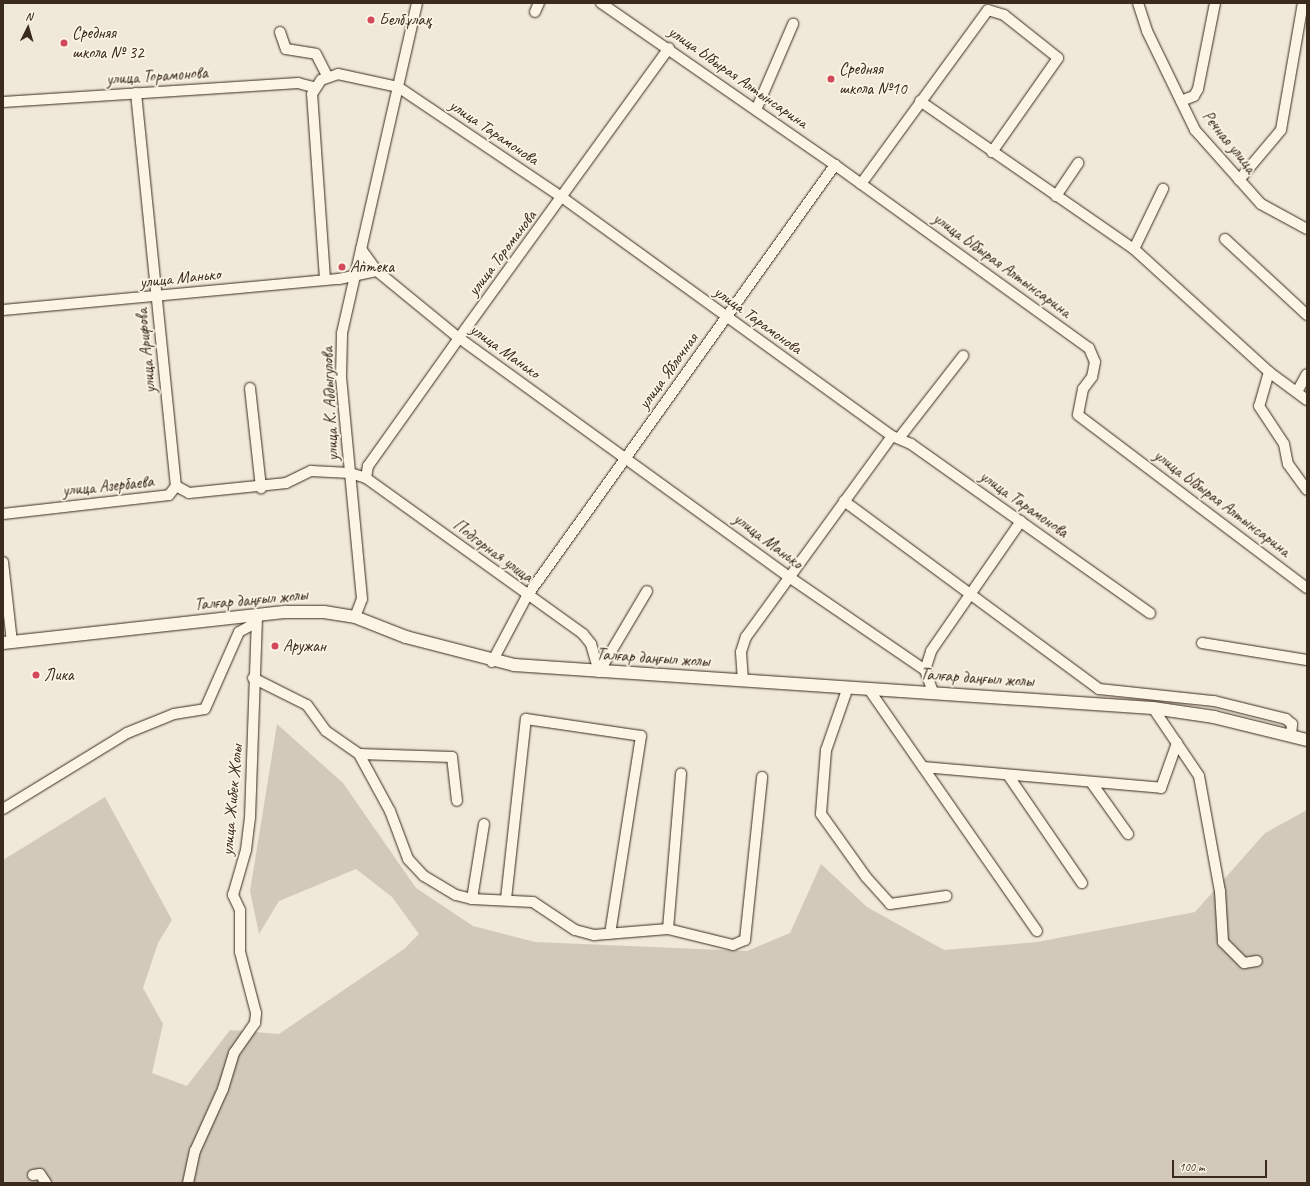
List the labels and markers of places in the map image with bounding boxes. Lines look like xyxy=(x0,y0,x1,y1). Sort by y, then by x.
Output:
place label: Белбұлақ xyxy=(379,10,431,30)
marker: Белбұлақ xyxy=(366,15,376,25)
place label: Средняя школа № 32 xyxy=(72,23,144,63)
marker: Средняя школа № 32 xyxy=(59,38,69,48)
place label: Средняя школа №10 xyxy=(839,59,907,99)
marker: Средняя школа №10 xyxy=(826,74,836,84)
place label: Аптека xyxy=(350,257,394,277)
marker: Аптека xyxy=(337,262,347,272)
place label: Аружан xyxy=(283,636,326,656)
marker: Аружан xyxy=(270,641,280,651)
place label: Лика xyxy=(44,665,74,685)
marker: Лика xyxy=(31,670,41,680)

